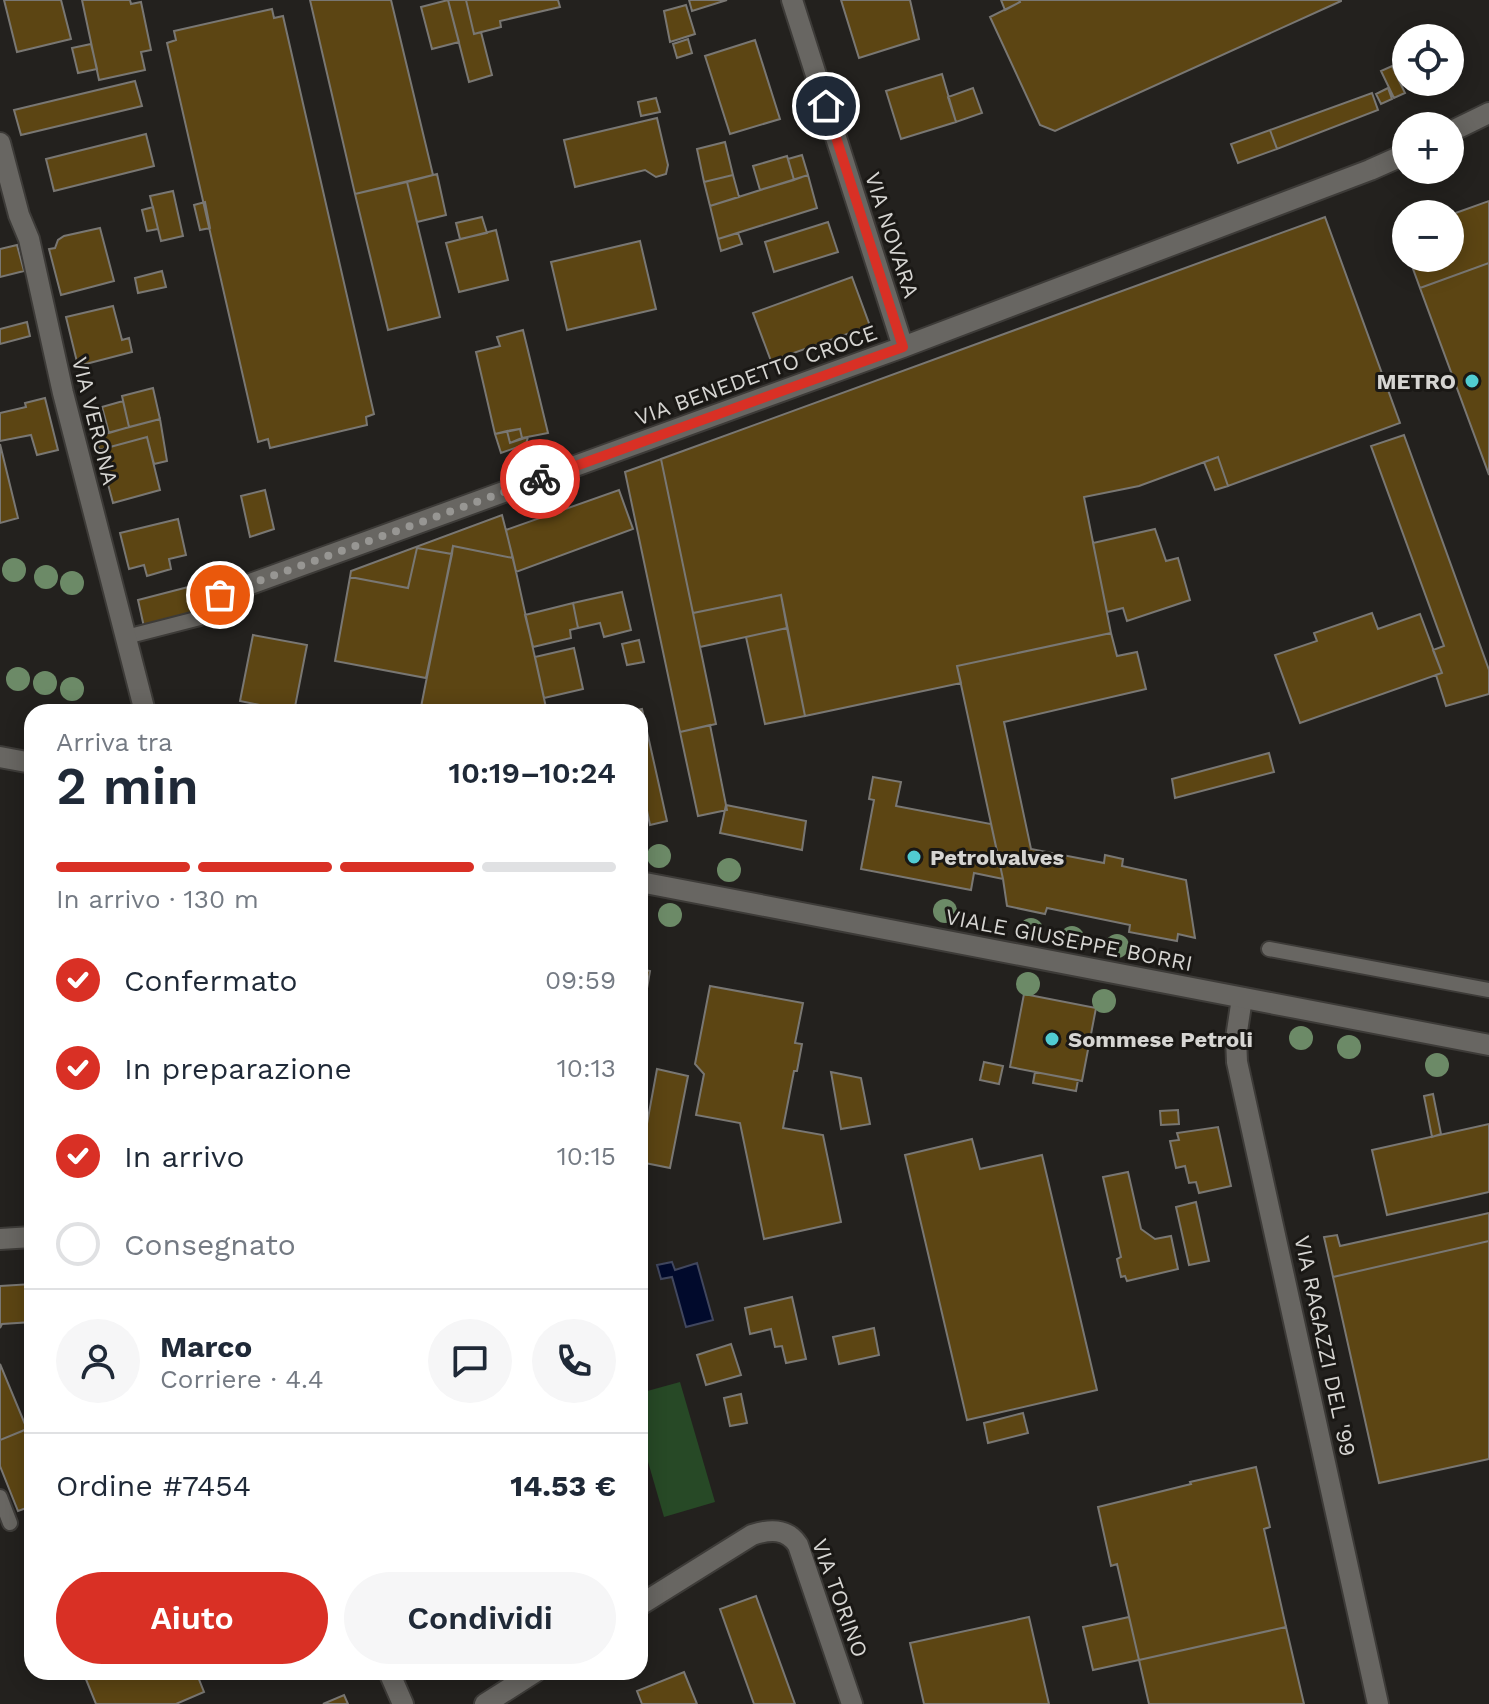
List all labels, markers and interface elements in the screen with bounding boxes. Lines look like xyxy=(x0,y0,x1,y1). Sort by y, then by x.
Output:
map controls xyxy=(1392,24,1464,272)
button: locate xyxy=(1392,24,1464,96)
pin xyxy=(792,72,860,140)
icon: home xyxy=(804,84,848,128)
button: + xyxy=(1392,112,1464,184)
street label: VIA NOVARA xyxy=(860,169,924,301)
button: − xyxy=(1392,200,1464,272)
street label: VIA BENEDETTO CROCE xyxy=(632,320,880,430)
street label: VIA VERONA xyxy=(67,354,123,488)
place label: METRO xyxy=(1377,369,1456,394)
marker: METRO xyxy=(1463,372,1481,390)
courier xyxy=(500,439,580,519)
icon: bike xyxy=(518,457,562,501)
pin xyxy=(186,561,254,629)
icon: bag xyxy=(198,573,242,617)
text: Arriva tra xyxy=(56,727,173,757)
text: 10:19–10:24 xyxy=(449,755,616,790)
text: 2 min xyxy=(56,756,199,817)
place label: Petrolvalves xyxy=(930,845,1064,870)
marker: Petrolvalves xyxy=(905,848,923,866)
text: In arrivo · 130 m xyxy=(56,884,259,914)
street label: VIALE GIUSEPPE BORRI xyxy=(943,904,1195,976)
icon: check xyxy=(56,958,100,1002)
text: Confermato xyxy=(124,963,297,998)
text: 09:59 xyxy=(545,965,616,995)
place label: Sommese Petroli xyxy=(1068,1027,1253,1052)
marker: Sommese Petroli xyxy=(1043,1030,1061,1048)
icon: check xyxy=(56,1046,100,1090)
text: In preparazione xyxy=(124,1051,352,1086)
text: 10:13 xyxy=(557,1053,616,1083)
icon: check xyxy=(56,1134,100,1178)
text: In arrivo xyxy=(124,1139,245,1174)
text: 10:15 xyxy=(557,1141,616,1171)
text: Consegnato xyxy=(124,1227,296,1262)
street label: VIA RAGAZZI DEL '99 xyxy=(1289,1233,1361,1459)
button: person xyxy=(56,1319,140,1403)
button: chat xyxy=(428,1319,512,1403)
button: phone xyxy=(532,1319,616,1403)
text: Marco xyxy=(160,1329,252,1364)
text: Corriere · 4.4 xyxy=(160,1364,324,1394)
text: Ordine #7454 xyxy=(56,1468,251,1503)
text: 14.53 € xyxy=(510,1468,616,1503)
street label: VIA TORINO xyxy=(807,1535,873,1661)
button: Aiuto xyxy=(56,1572,328,1664)
button: Condividi xyxy=(344,1572,616,1664)

